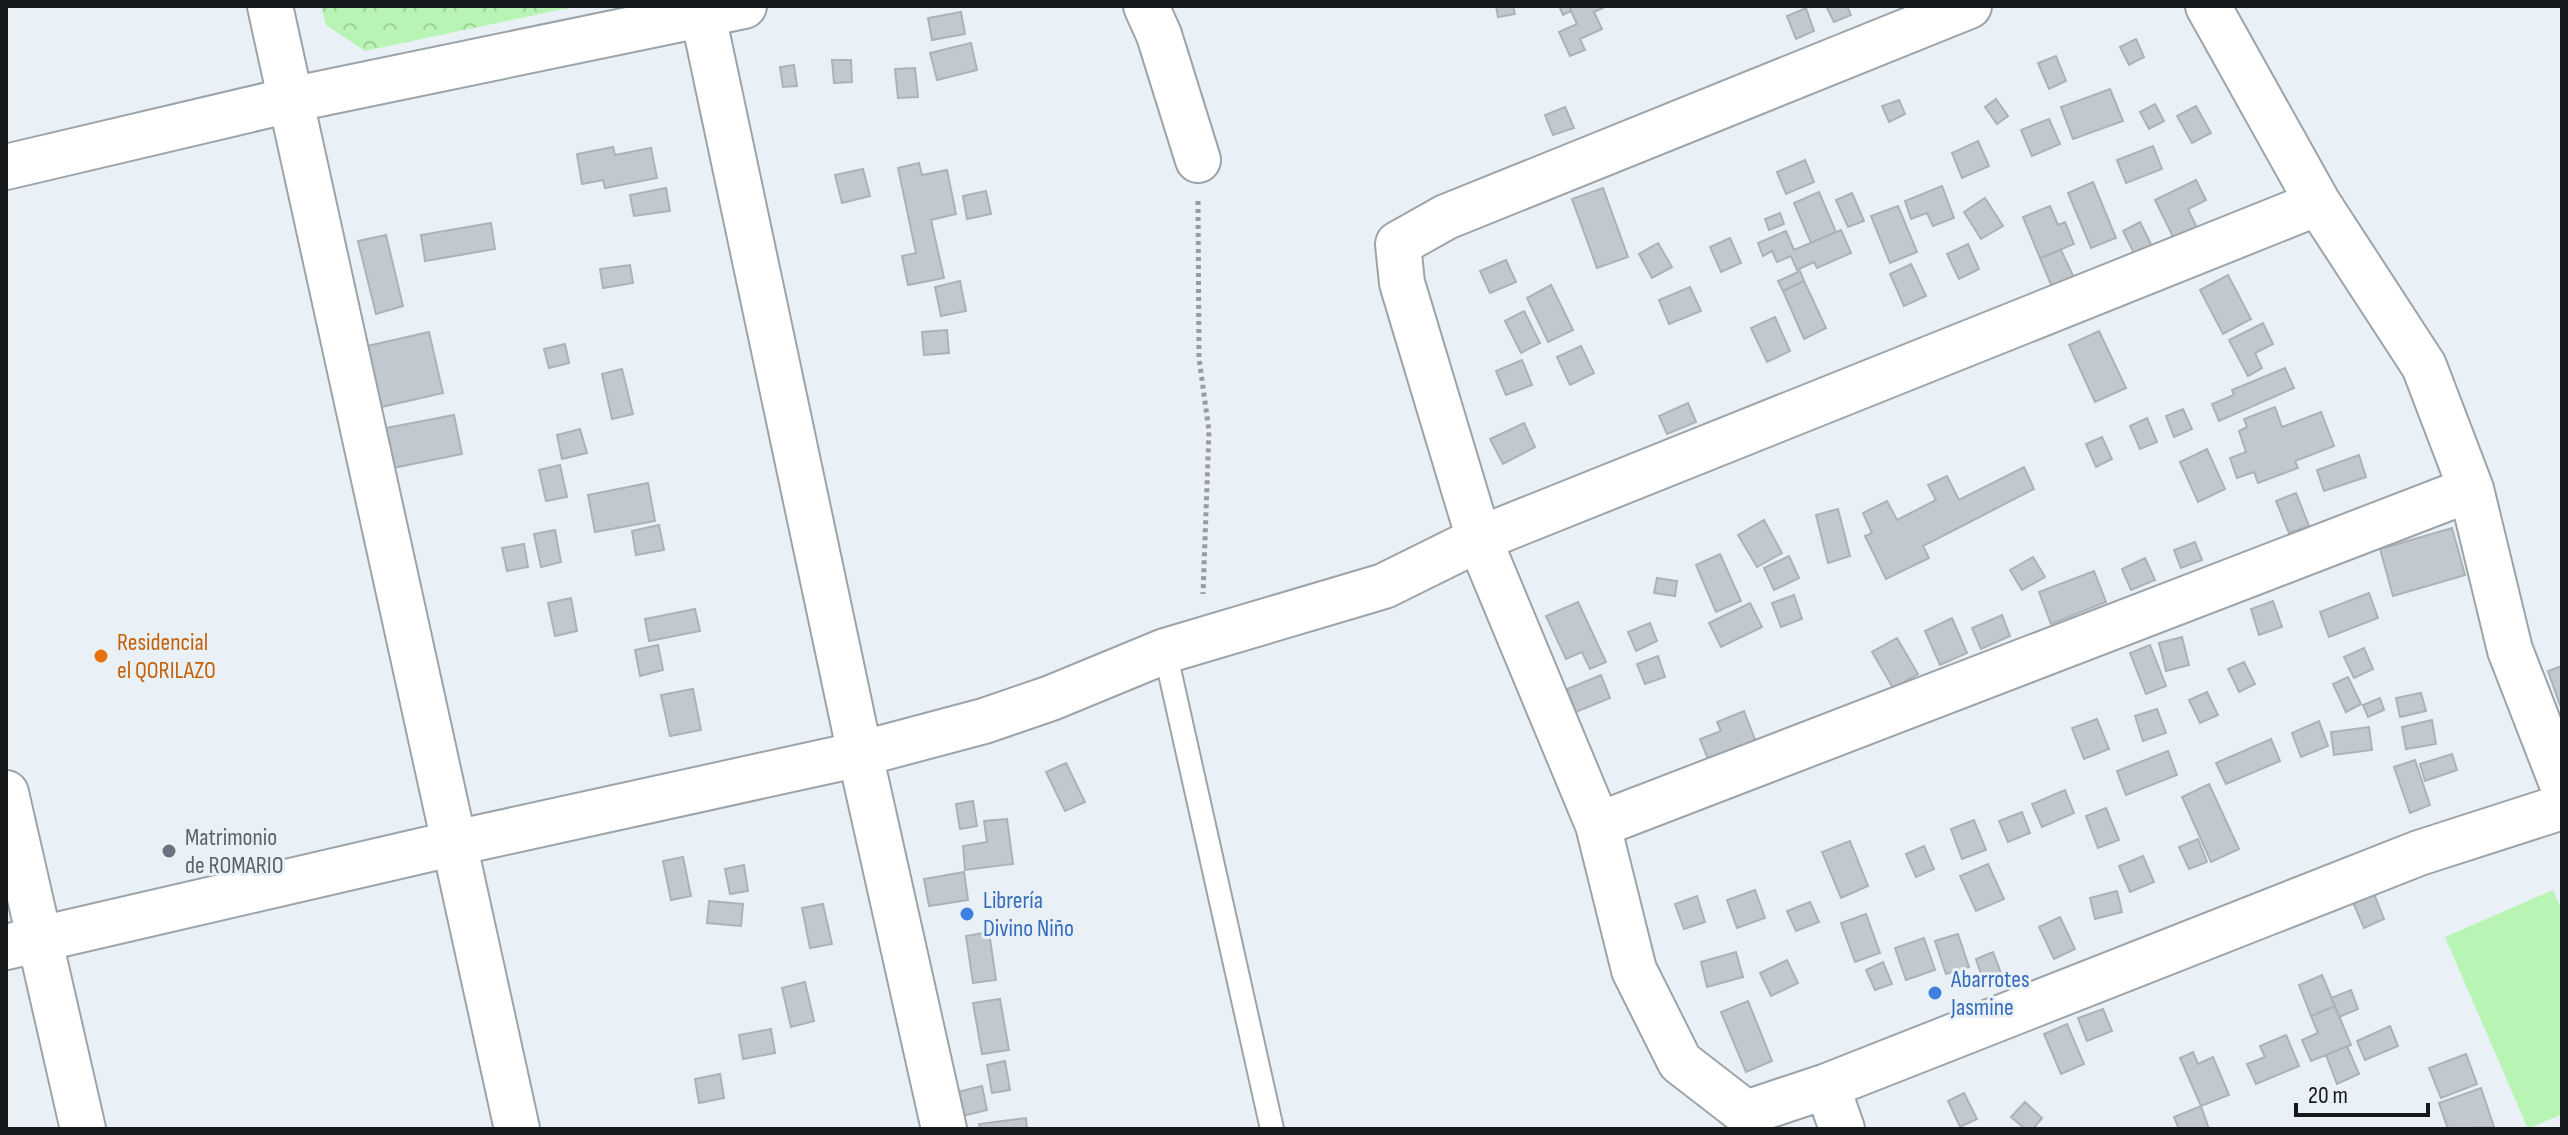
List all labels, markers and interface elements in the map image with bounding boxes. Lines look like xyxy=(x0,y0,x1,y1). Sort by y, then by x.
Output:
place label: Residencial el QORILAZO xyxy=(117,628,216,685)
marker: Residencial el QORILAZO xyxy=(92,647,110,665)
place label: Matrimonio de ROMARIO xyxy=(185,823,284,880)
marker: Matrimonio de ROMARIO xyxy=(160,842,178,860)
place label: Librería Divino Niño xyxy=(983,886,1074,943)
marker: Librería Divino Niño xyxy=(958,905,976,923)
place label: Abarrotes Jasmine xyxy=(1950,965,2030,1022)
marker: Abarrotes Jasmine xyxy=(1926,984,1944,1002)
scale bar xyxy=(2296,1067,2428,1117)
text: 20 m xyxy=(2308,1081,2348,1110)

